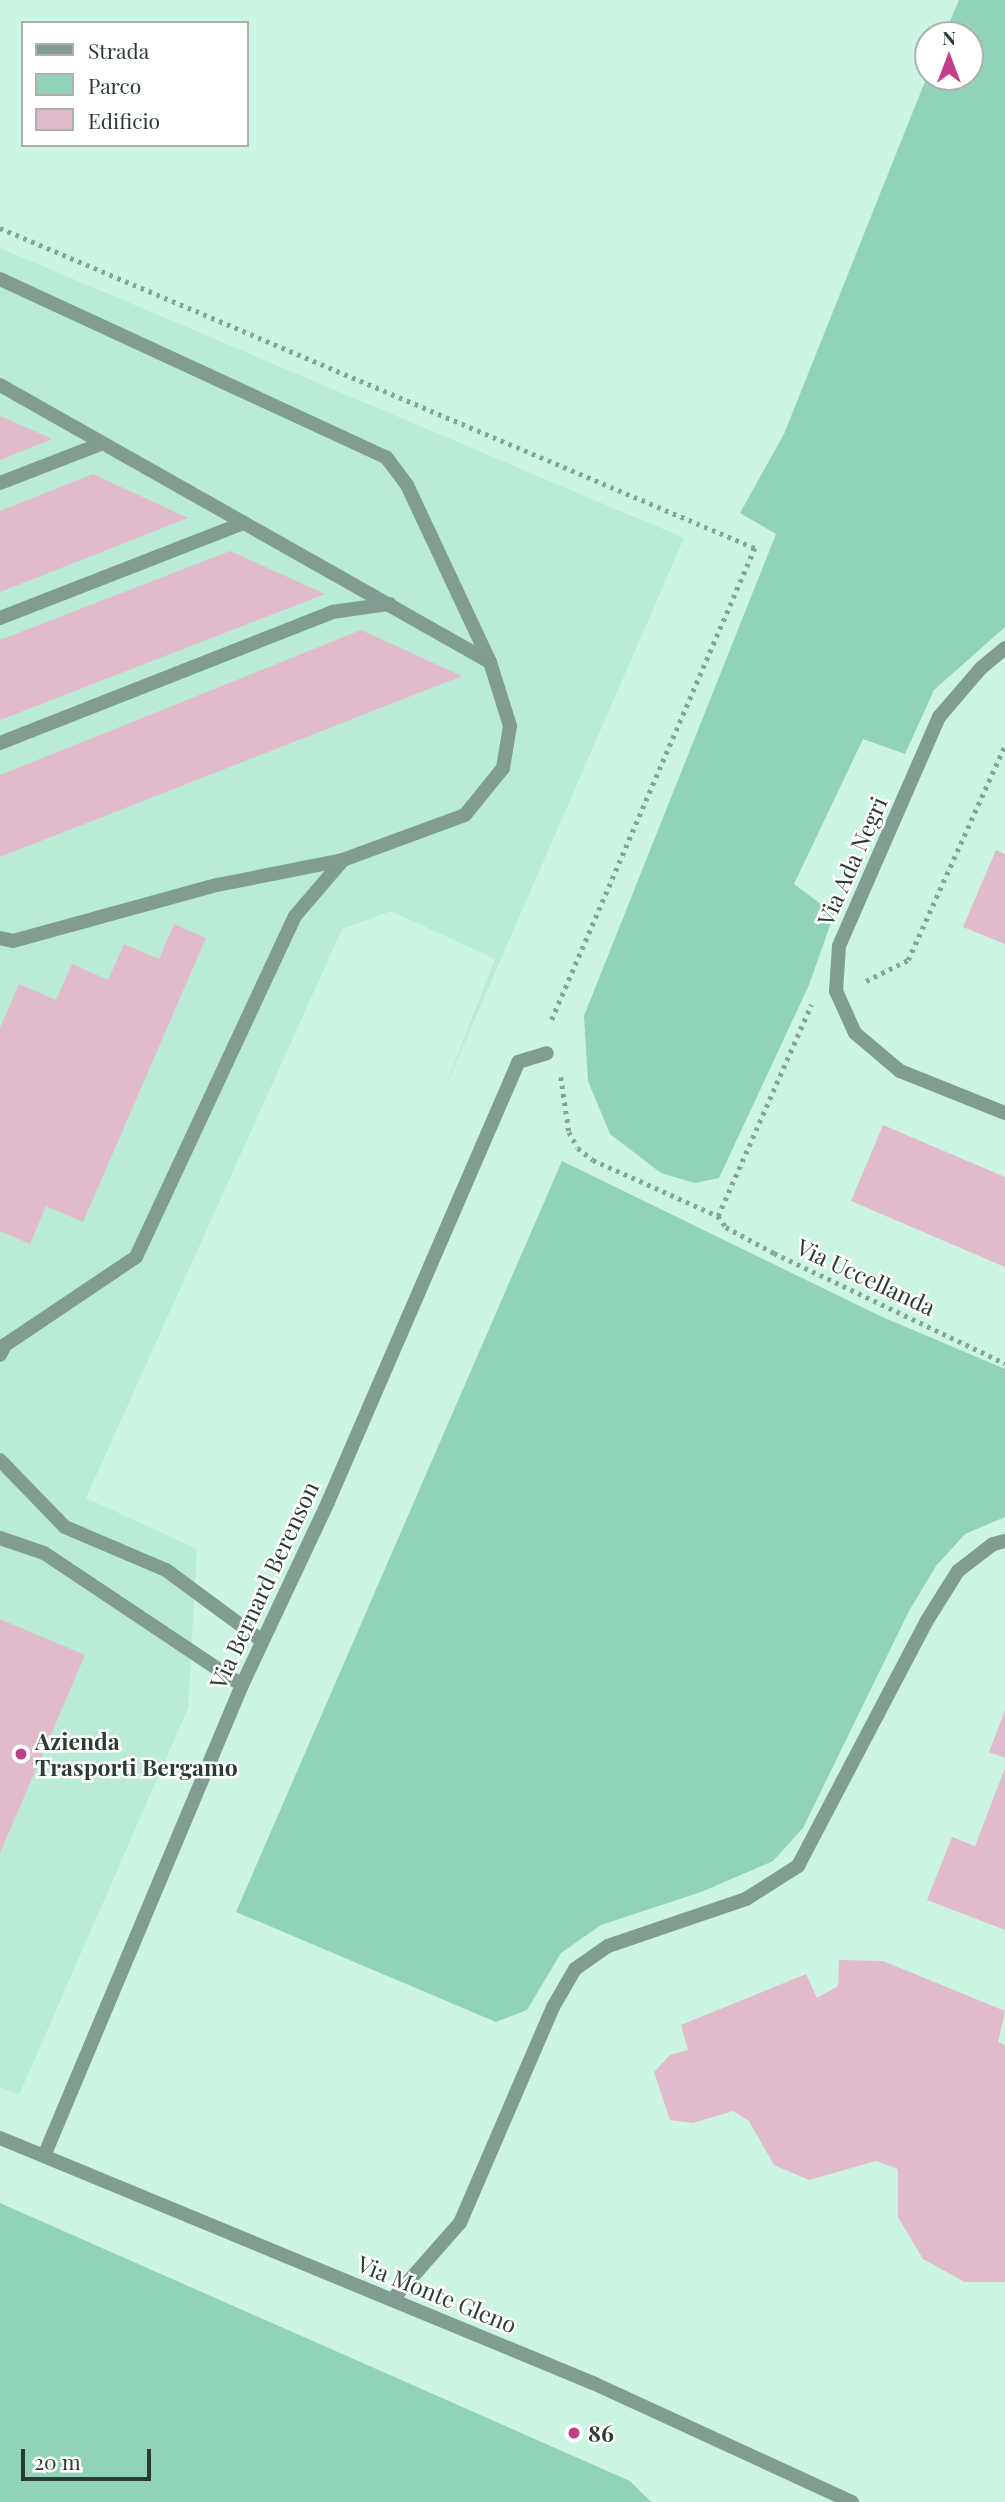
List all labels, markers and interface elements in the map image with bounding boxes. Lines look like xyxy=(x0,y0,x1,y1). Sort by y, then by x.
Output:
legend xyxy=(21,21,248,147)
north arrow xyxy=(914,21,984,91)
text: N xyxy=(942,24,956,50)
text: Strada xyxy=(88,36,149,64)
text: Parco xyxy=(88,71,141,99)
text: Edificio xyxy=(88,106,160,134)
street label: Via Ada Negri xyxy=(811,792,893,930)
street label: Via Uccellanda xyxy=(792,1233,940,1321)
street label: Via Bernard Berenson xyxy=(204,1477,324,1693)
place label: Azienda Trasporti Bergamo xyxy=(35,1727,238,1781)
marker: Azienda Trasporti Bergamo xyxy=(13,1746,29,1762)
street label: Via Monte Gleno xyxy=(353,2249,521,2339)
place label: 86 xyxy=(588,2419,614,2447)
marker: 86 xyxy=(566,2425,582,2441)
scale bar xyxy=(24,2436,154,2480)
text: 20 m xyxy=(34,2447,81,2475)

